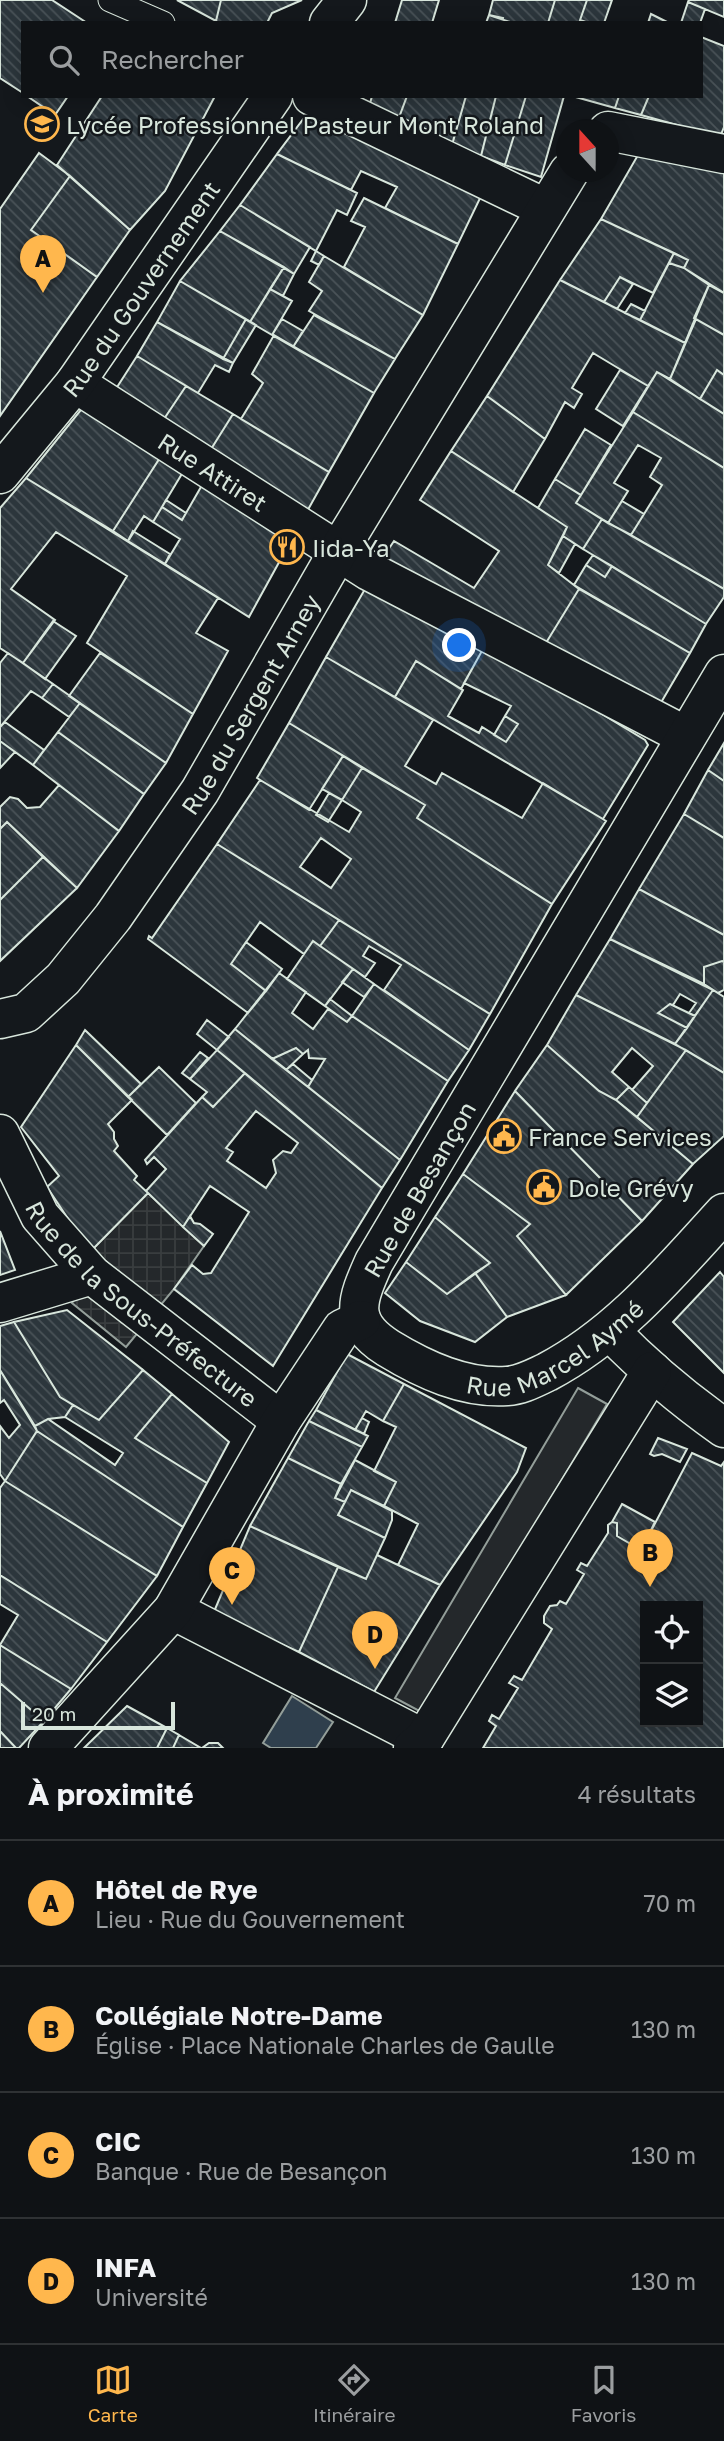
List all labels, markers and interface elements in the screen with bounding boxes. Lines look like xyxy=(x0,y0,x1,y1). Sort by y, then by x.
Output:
search box xyxy=(21,21,703,98)
icon: search xyxy=(45,41,83,79)
text: Rechercher xyxy=(101,44,244,75)
school or university icon: Lycée Professionnel Pasteur Mont Roland xyxy=(23,105,61,143)
place label: Lycée Professionnel Pasteur Mont Roland xyxy=(66,110,544,139)
north arrow xyxy=(556,119,619,182)
street label: Rue du Gouvernement xyxy=(56,175,225,402)
pin: A xyxy=(20,235,66,293)
street label: Rue Attiret xyxy=(153,426,273,517)
restaurant icon: Iida-Ya xyxy=(268,528,306,566)
place label: Iida-Ya xyxy=(312,533,389,562)
street label: Rue du Sergent Arney xyxy=(174,589,325,820)
your location xyxy=(442,628,476,662)
street label: Rue de Besançon xyxy=(357,1096,481,1282)
public building icon: France Services xyxy=(485,1117,523,1155)
place label: France Services xyxy=(528,1122,712,1151)
public building icon: Dole Grévy xyxy=(525,1168,563,1206)
place label: Dole Grévy xyxy=(568,1173,694,1202)
street label: Rue de la Sous-Préfecture xyxy=(20,1196,264,1412)
street label: Rue Marcel Aymé xyxy=(465,1293,649,1401)
pin: B xyxy=(627,1529,673,1587)
pin: C xyxy=(209,1547,255,1605)
map controls xyxy=(640,1601,703,1727)
button: locate xyxy=(640,1601,703,1664)
pin: D xyxy=(352,1611,398,1669)
button: layers xyxy=(640,1664,703,1727)
scale bar xyxy=(21,1699,175,1731)
text: 20 m xyxy=(32,1702,76,1725)
text: À proximité xyxy=(28,1776,194,1812)
text: 4 résultats xyxy=(578,1780,696,1808)
text: Hôtel de Rye xyxy=(95,1874,258,1905)
text: A xyxy=(43,1889,59,1917)
text: 70 m xyxy=(643,1889,696,1917)
text: Lieu · Rue du Gouvernement xyxy=(95,1905,405,1933)
text: Collégiale Notre-Dame xyxy=(95,2000,383,2031)
text: B xyxy=(43,2015,59,2043)
text: 130 m xyxy=(631,2015,696,2043)
text: Église · Place Nationale Charles de Gaulle xyxy=(95,2031,555,2059)
text: CIC xyxy=(95,2126,141,2157)
text: C xyxy=(43,2141,59,2169)
text: 130 m xyxy=(631,2141,696,2169)
text: Banque · Rue de Besançon xyxy=(95,2157,387,2185)
text: INFA xyxy=(95,2252,156,2283)
text: D xyxy=(43,2267,59,2295)
text: 130 m xyxy=(631,2267,696,2295)
text: Université xyxy=(95,2283,208,2311)
tab: Carte xyxy=(88,2361,138,2426)
tab: Itinéraire xyxy=(313,2361,396,2426)
tab: Favoris xyxy=(571,2361,636,2426)

